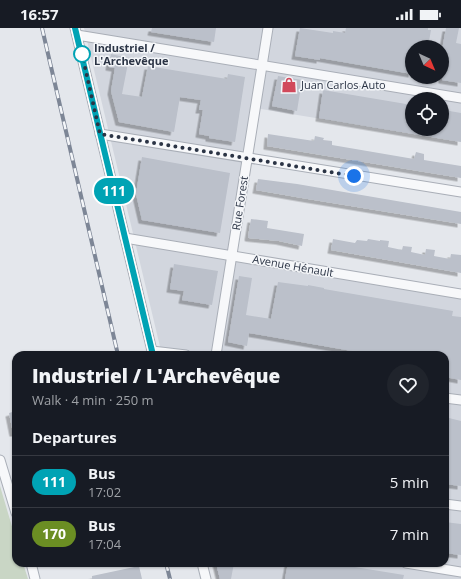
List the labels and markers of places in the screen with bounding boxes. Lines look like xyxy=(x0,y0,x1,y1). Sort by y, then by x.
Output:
place label: Industriel / L'Archevêque xyxy=(94,40,169,68)
marker: Industriel / L'Archevêque xyxy=(73,45,91,63)
shop icon: Juan Carlos Auto xyxy=(280,76,298,94)
place label: Juan Carlos Auto xyxy=(300,77,386,92)

